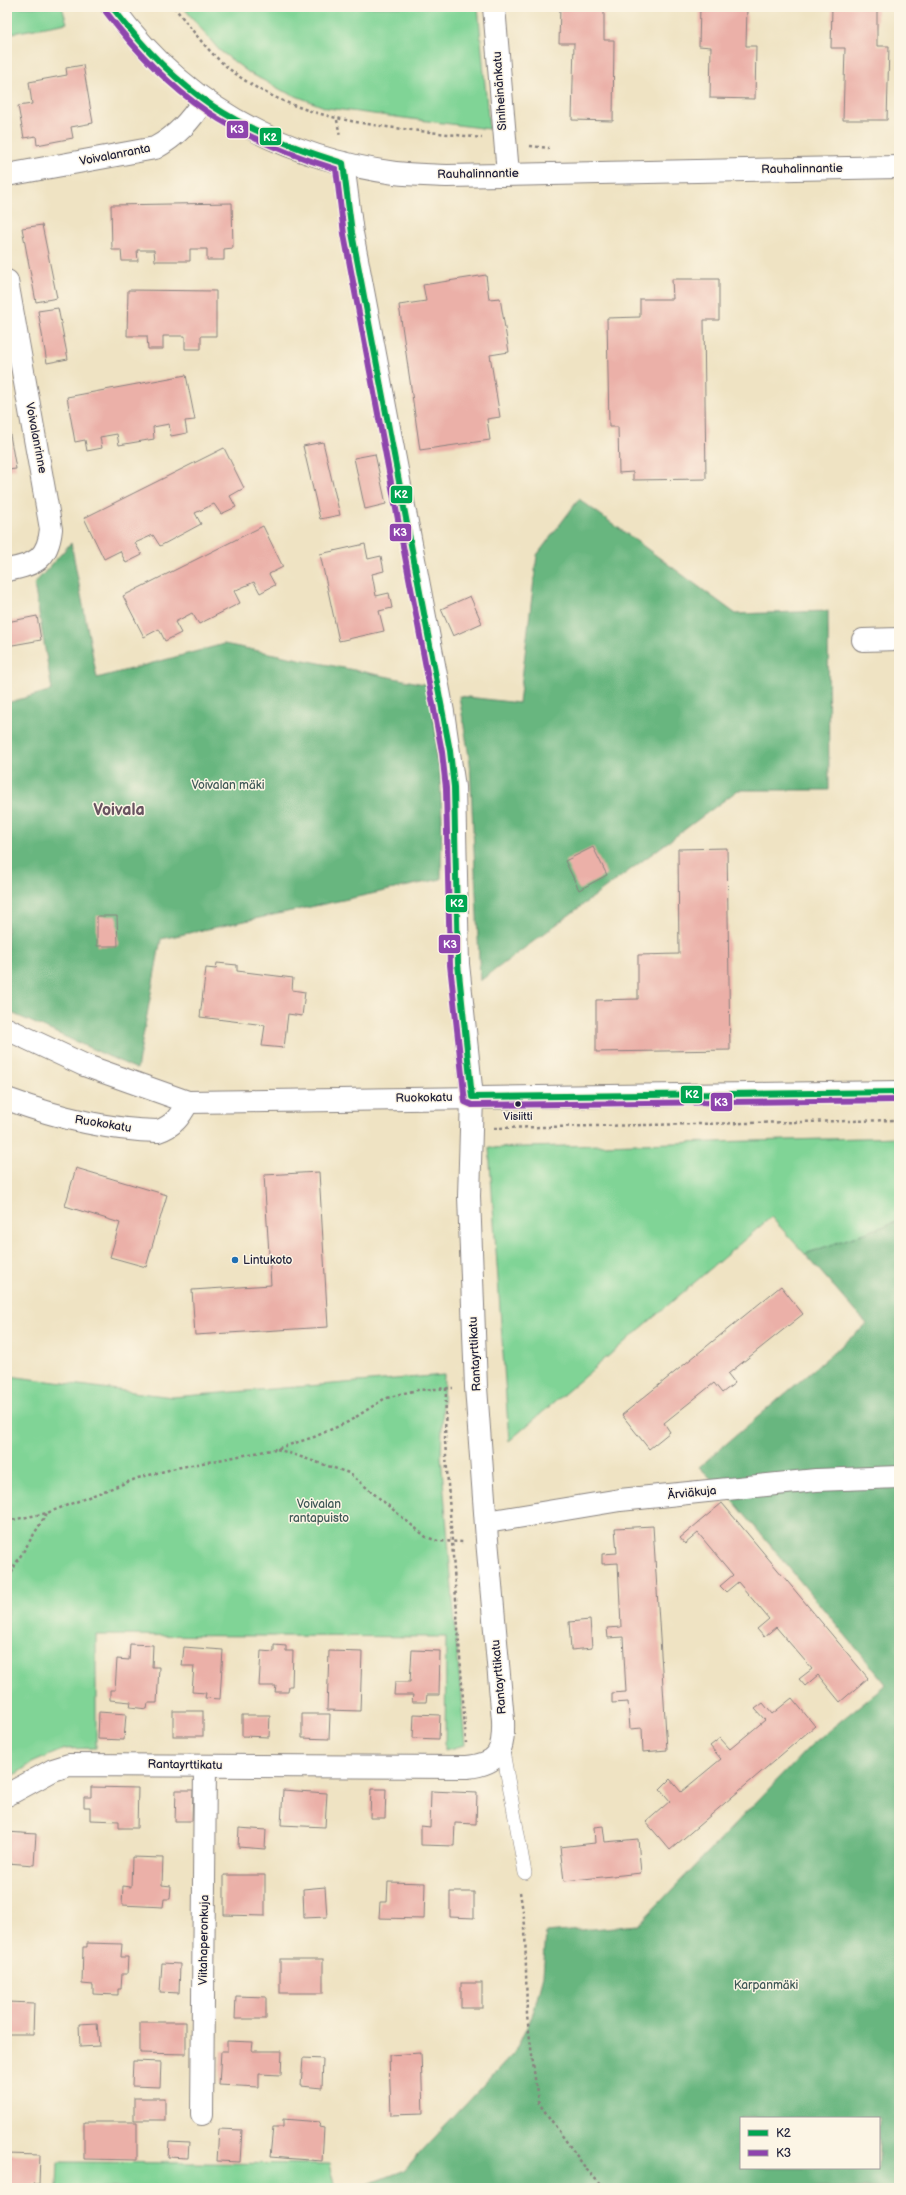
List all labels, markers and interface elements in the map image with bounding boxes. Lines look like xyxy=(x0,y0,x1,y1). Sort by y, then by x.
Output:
street label: Siniheinänkatu xyxy=(490,51,510,131)
line badge: K3 xyxy=(226,120,249,139)
text: K3 xyxy=(230,123,245,136)
line badge: K2 xyxy=(259,127,282,146)
text: K2 xyxy=(263,131,277,144)
street label: Voivalanranta xyxy=(78,141,152,169)
street label: Rauhalinnantie xyxy=(761,161,843,177)
street label: Rauhalinnantie xyxy=(437,166,519,182)
street label: Voivalanrinne xyxy=(22,401,50,475)
line badge: K2 xyxy=(390,485,413,504)
text: K2 xyxy=(394,488,408,501)
line badge: K3 xyxy=(389,523,412,542)
text: K3 xyxy=(393,526,408,539)
park label: Voivalan mäki xyxy=(192,778,265,793)
district label: Voivala xyxy=(93,801,145,820)
line badge: K2 xyxy=(445,894,468,913)
text: K2 xyxy=(450,897,464,910)
line badge: K3 xyxy=(438,934,461,954)
text: K3 xyxy=(443,938,458,951)
line badge: K2 xyxy=(680,1085,703,1104)
text: K2 xyxy=(685,1088,699,1101)
street label: Ruokokatu xyxy=(395,1090,453,1106)
line badge: K3 xyxy=(710,1092,733,1112)
text: K3 xyxy=(714,1096,729,1109)
marker: Visiitti xyxy=(513,1099,523,1109)
place label: Visiitti xyxy=(503,1110,533,1123)
street label: Ruokokatu xyxy=(74,1112,132,1136)
place label: Lintukoto xyxy=(243,1253,292,1268)
marker: Lintukoto xyxy=(230,1255,240,1265)
street label: Rantayrttikatu xyxy=(466,1316,484,1392)
street label: Ärviäkuja xyxy=(667,1482,717,1503)
park label: Voivalan rantapuisto xyxy=(289,1497,349,1526)
street label: Rantayrttikatu xyxy=(488,1639,510,1715)
street label: Rantayrttikatu xyxy=(147,1757,223,1773)
street label: Viitahaperonkuja xyxy=(196,1894,212,1985)
park label: Karpanmäki xyxy=(734,1978,799,1993)
legend xyxy=(740,2117,880,2169)
text: K2 xyxy=(776,2126,791,2141)
text: K3 xyxy=(776,2146,791,2161)

